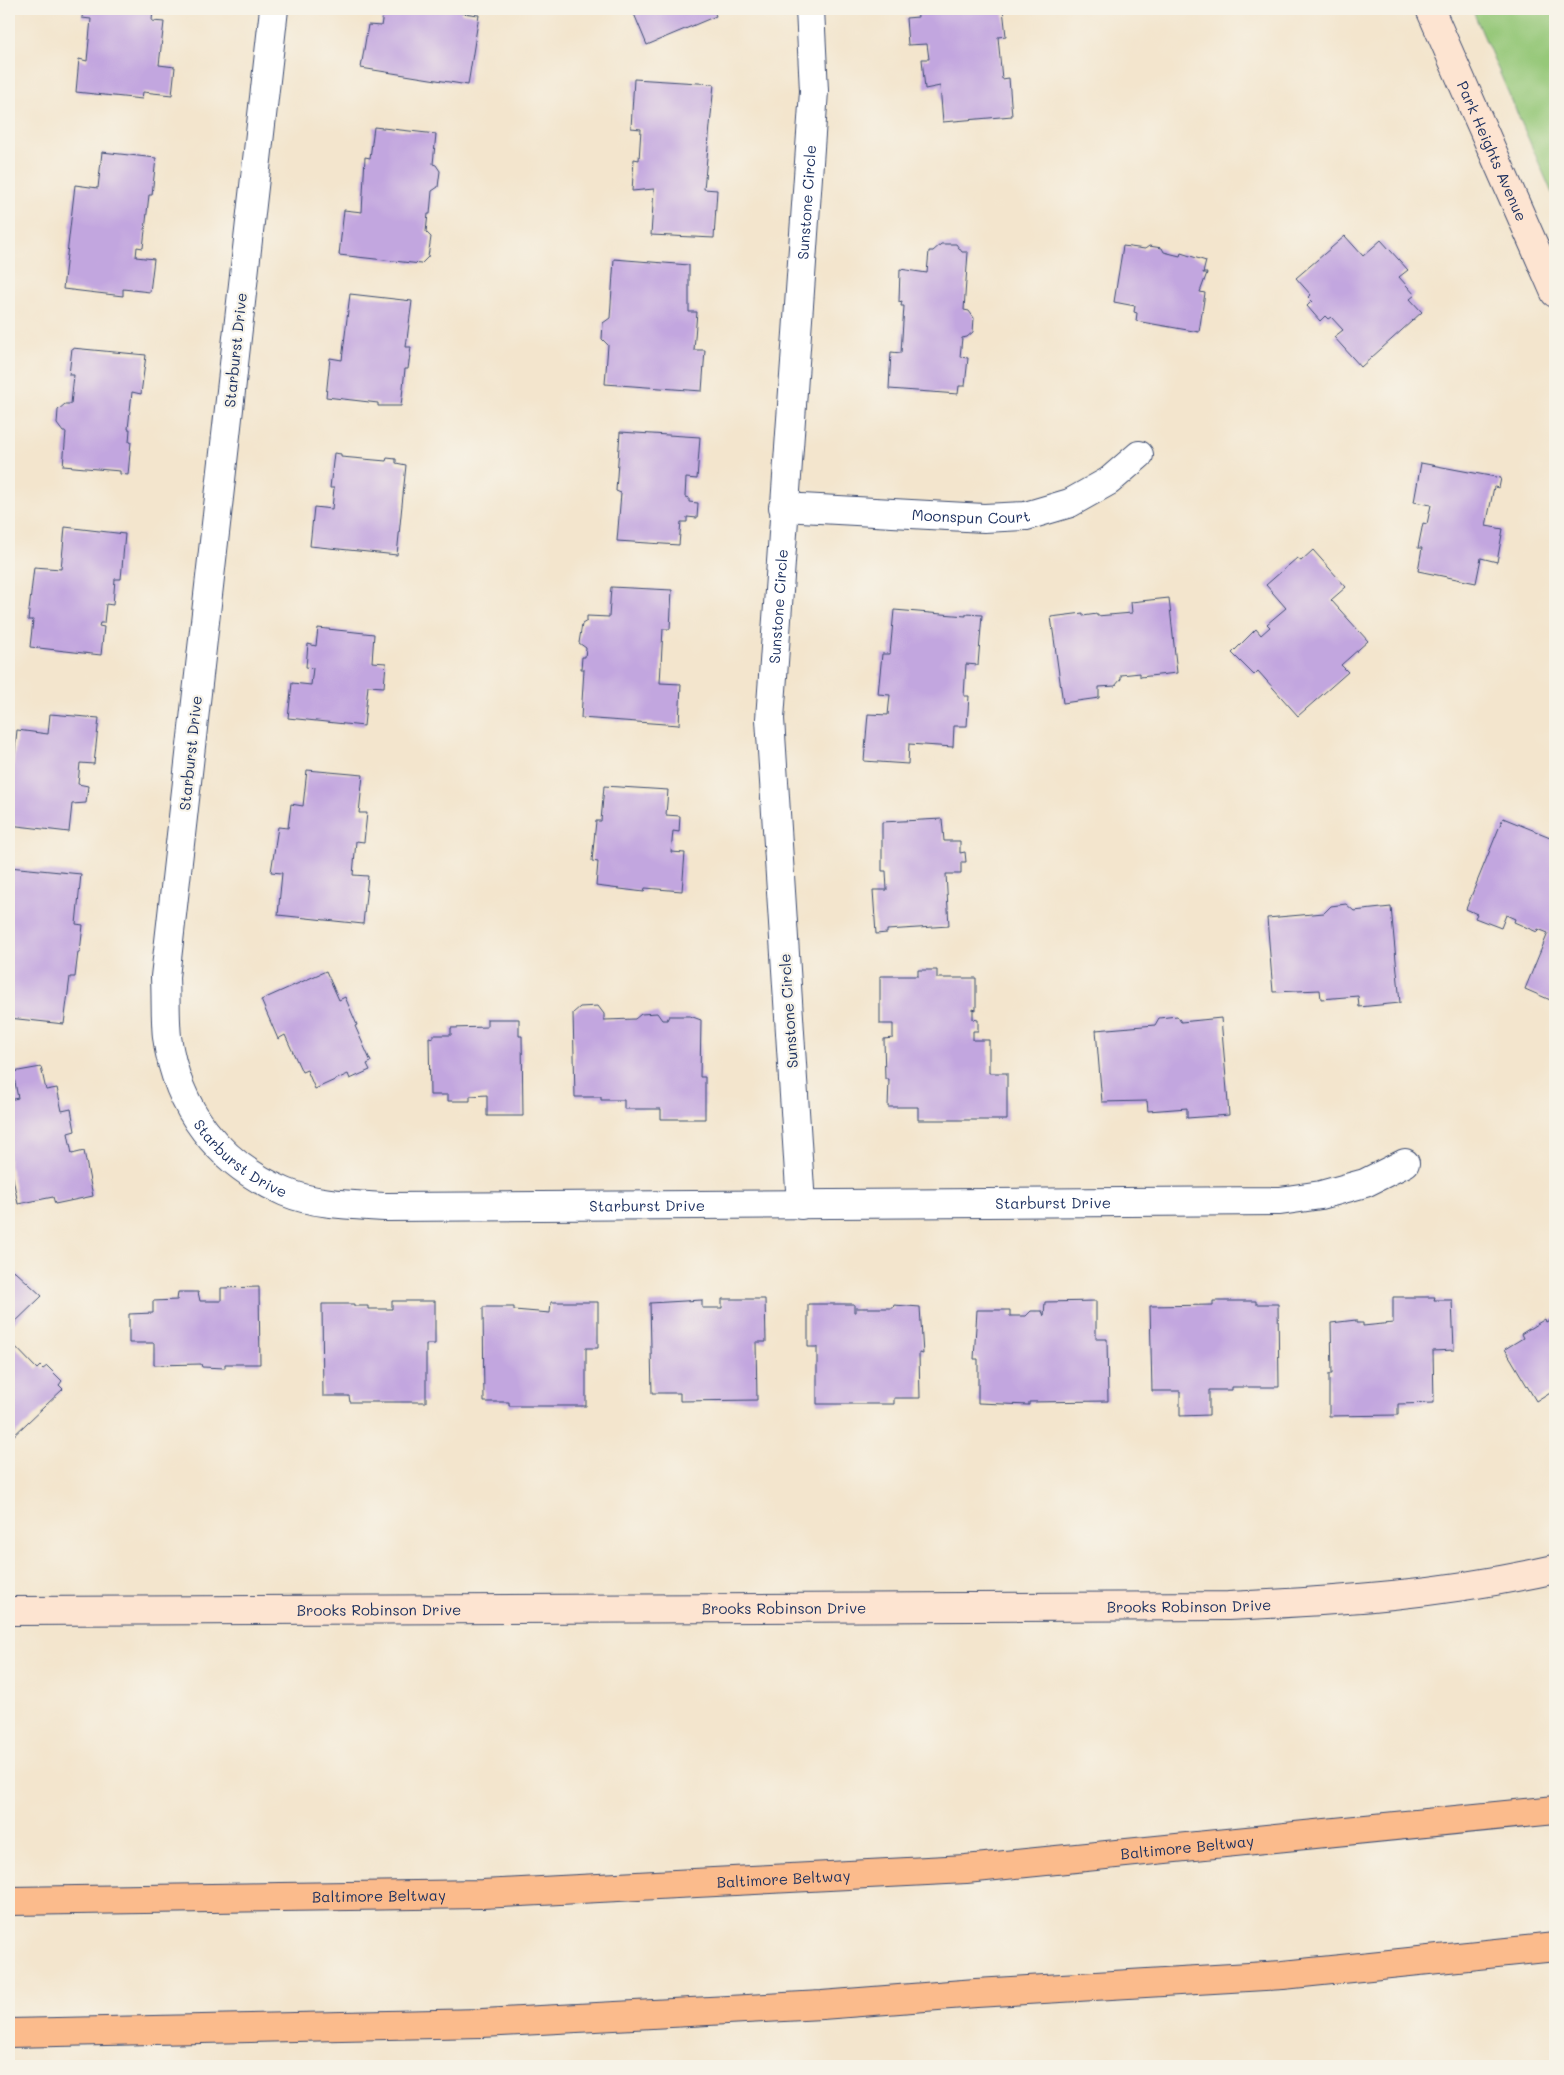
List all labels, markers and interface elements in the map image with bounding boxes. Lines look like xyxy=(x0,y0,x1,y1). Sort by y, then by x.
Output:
street label: Park Heights Avenue xyxy=(1453,78,1532,224)
street label: Sunstone Circle xyxy=(792,144,820,260)
street label: Starburst Drive xyxy=(219,291,251,409)
street label: Moonspun Court xyxy=(911,504,1032,528)
street label: Sunstone Circle xyxy=(764,548,792,664)
street label: Starburst Drive xyxy=(174,694,206,812)
street label: Sunstone Circle xyxy=(774,953,802,1069)
street label: Starburst Drive xyxy=(190,1115,290,1202)
street label: Starburst Drive xyxy=(995,1192,1111,1213)
street label: Starburst Drive xyxy=(589,1195,705,1216)
street label: Brooks Robinson Drive xyxy=(1107,1594,1272,1616)
street label: Brooks Robinson Drive xyxy=(702,1597,866,1618)
street label: Brooks Robinson Drive xyxy=(297,1599,461,1620)
street label: Baltimore Beltway xyxy=(1120,1830,1255,1863)
street label: Baltimore Beltway xyxy=(716,1865,851,1892)
street label: Baltimore Beltway xyxy=(312,1885,446,1907)

